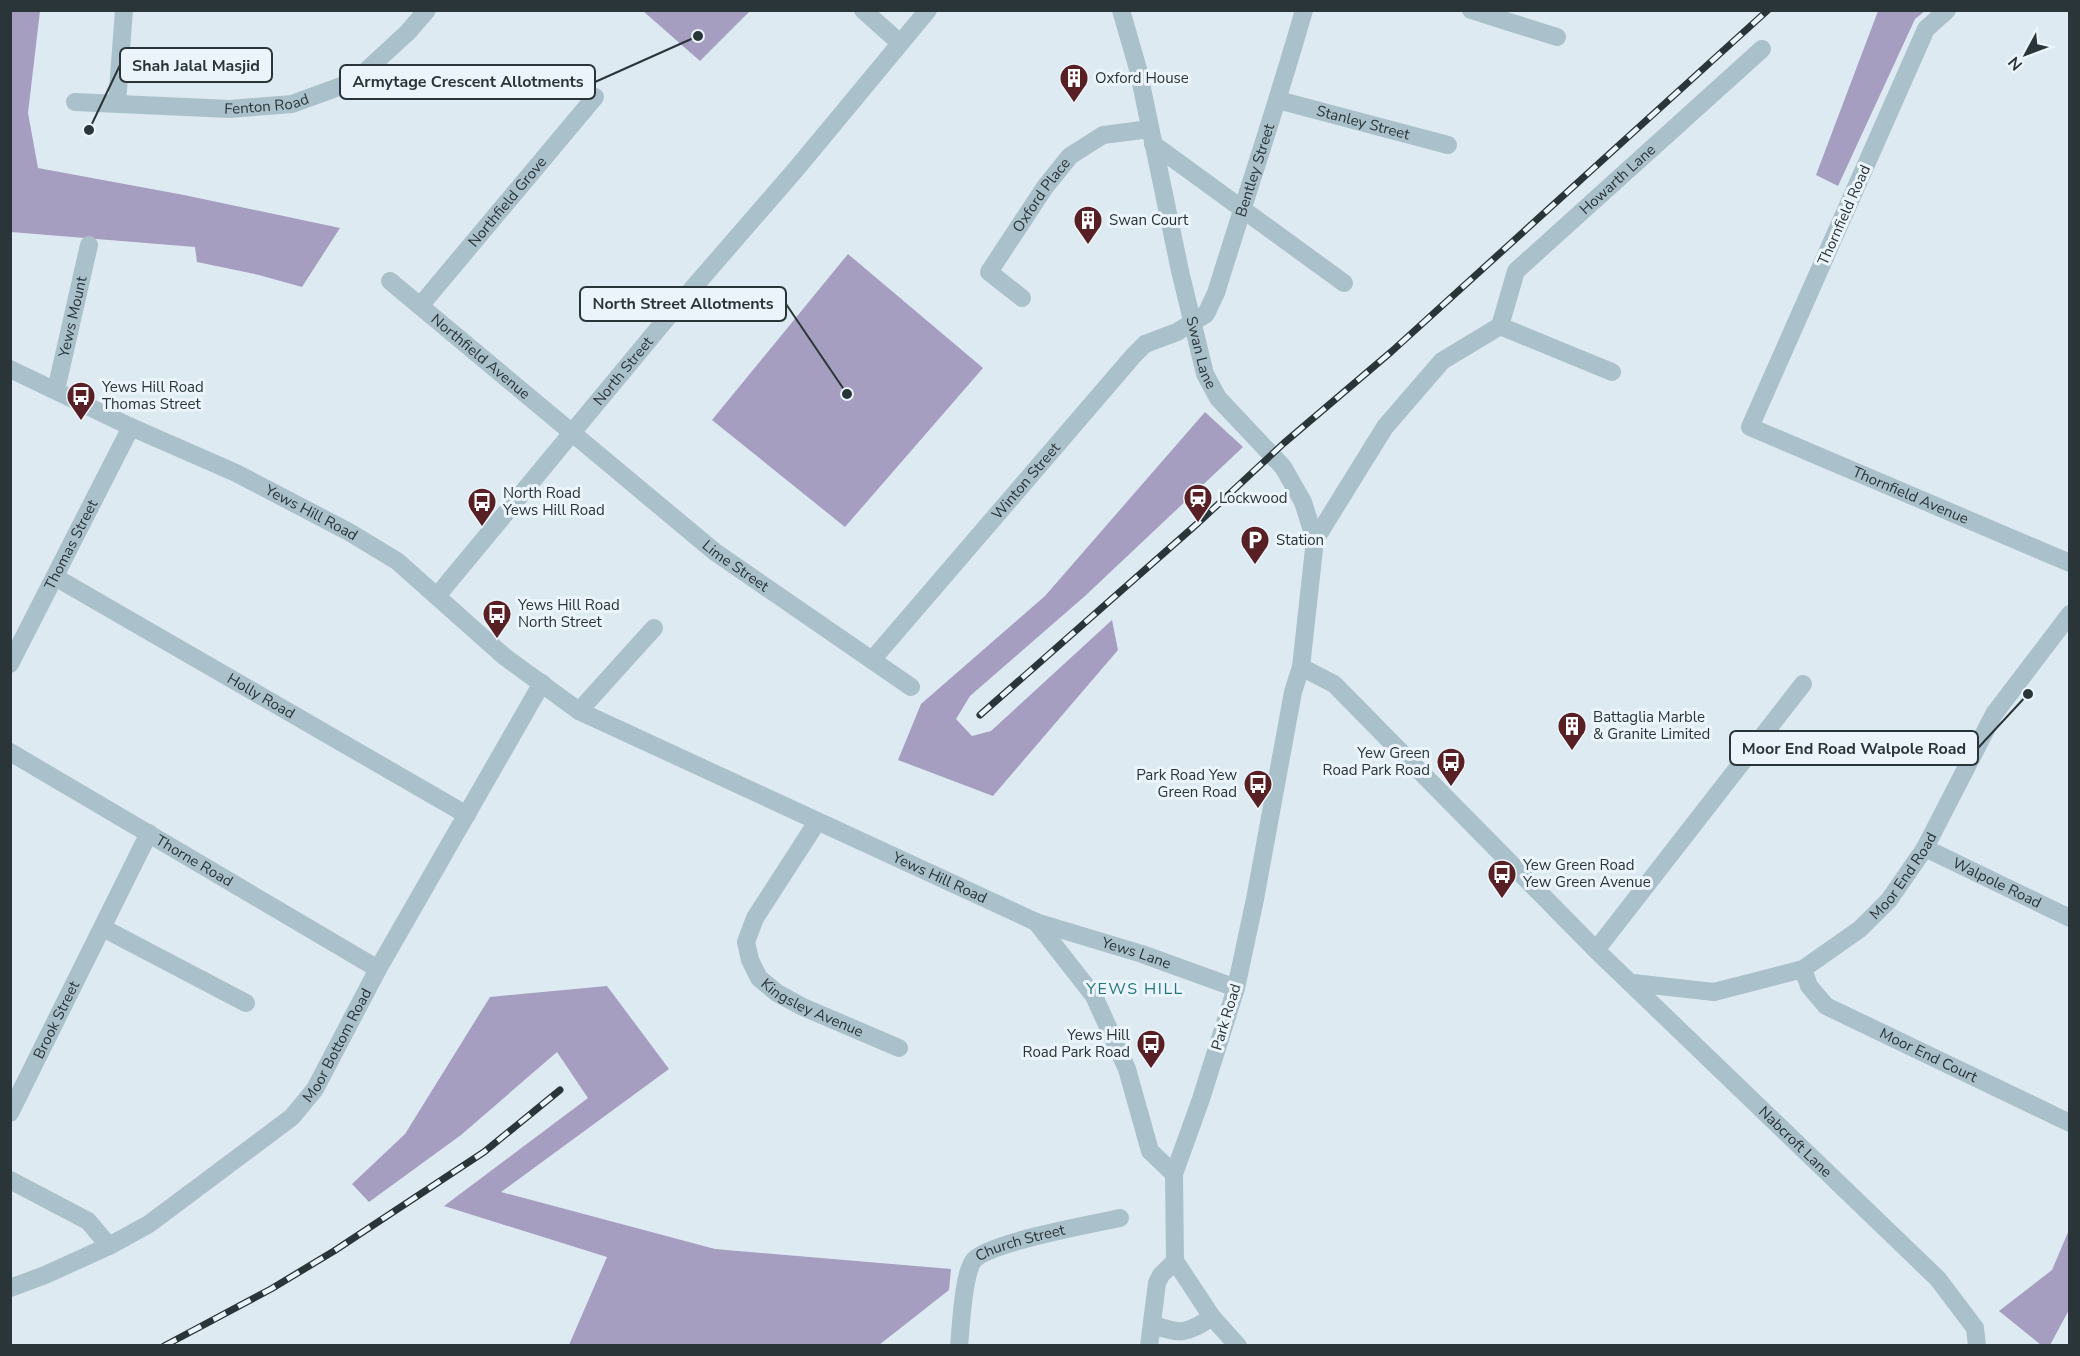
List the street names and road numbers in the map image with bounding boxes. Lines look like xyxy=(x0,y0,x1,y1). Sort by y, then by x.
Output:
street label: Fenton Road xyxy=(224,89,312,119)
street label: Stanley Street xyxy=(1314,101,1413,145)
street label: Bentley Street xyxy=(1231,120,1279,219)
street label: Howarth Lane xyxy=(1575,140,1660,219)
street label: Northfield Grove xyxy=(464,152,551,251)
street label: Oxford Place xyxy=(1008,154,1075,236)
street label: Thornfield Road xyxy=(1813,162,1875,268)
street label: Yews Mount xyxy=(54,274,92,360)
street label: Northfield Avenue xyxy=(427,309,534,404)
street label: Swan Lane xyxy=(1181,314,1221,392)
street label: North Street xyxy=(589,332,658,410)
street label: Winton Street xyxy=(987,438,1065,524)
street label: Thornfield Avenue xyxy=(1850,462,1972,529)
street label: Yews Hill Road xyxy=(261,480,362,545)
street label: Thomas Street xyxy=(40,495,103,593)
street label: Lime Street xyxy=(698,535,774,597)
street label: Holly Road xyxy=(224,669,299,723)
street label: Moor End Road xyxy=(1865,829,1941,924)
street label: Thorne Road xyxy=(152,830,237,891)
street label: Yews Hill Road xyxy=(889,847,990,908)
street label: Walpole Road xyxy=(1949,853,2045,913)
street label: Yews Lane xyxy=(1098,932,1174,974)
street label: Kingsley Avenue xyxy=(757,974,866,1042)
street label: Brook Street xyxy=(29,977,84,1062)
street label: Park Road xyxy=(1206,981,1246,1053)
street label: Moor Bottom Road xyxy=(298,985,376,1107)
street label: Moor End Court xyxy=(1876,1023,1981,1087)
street label: Nabcroft Lane xyxy=(1754,1102,1836,1182)
street label: Church Street xyxy=(971,1220,1068,1266)

